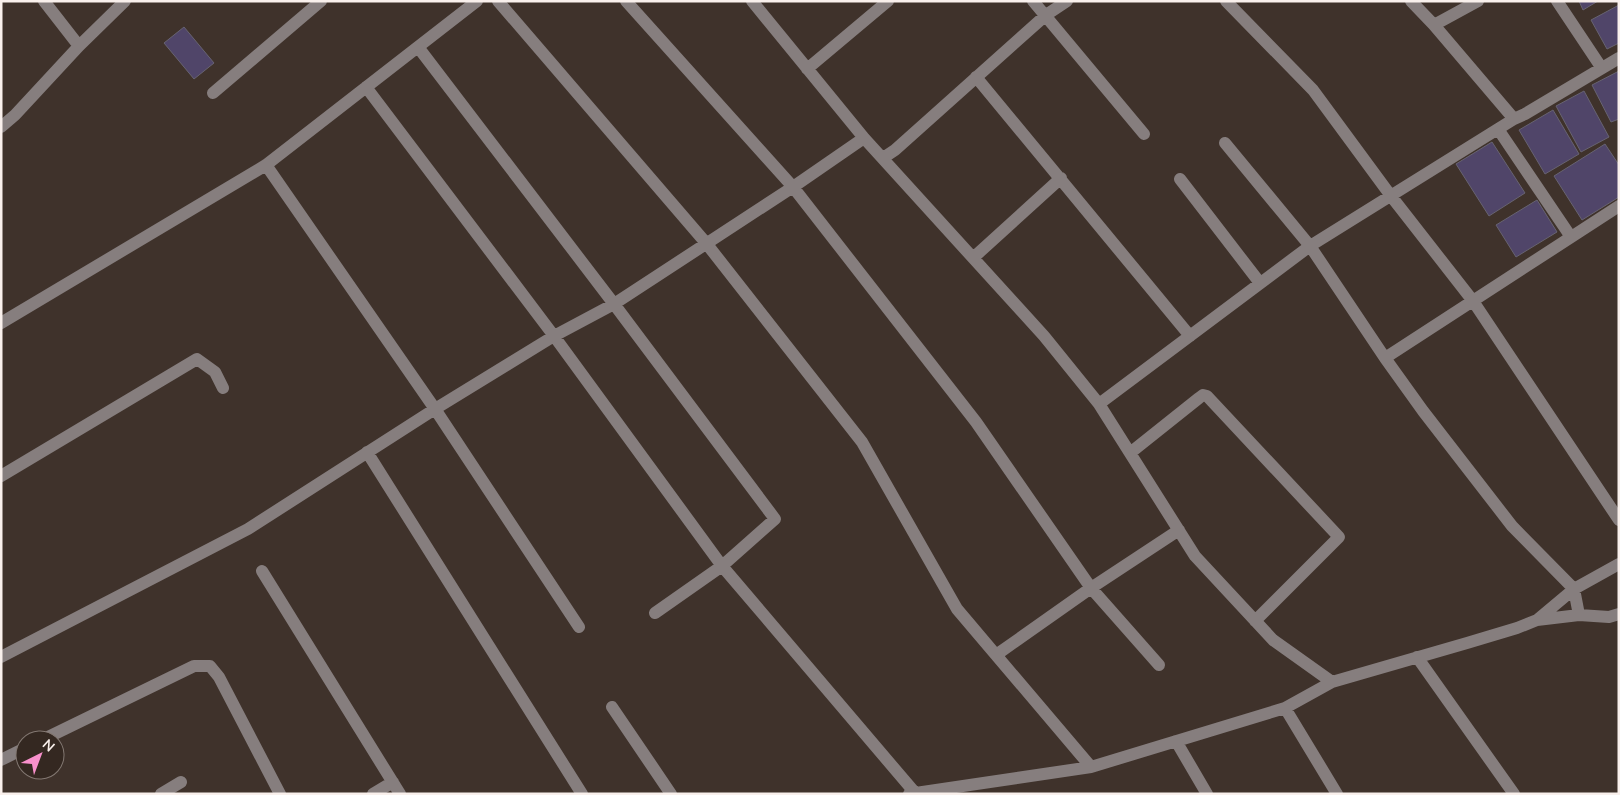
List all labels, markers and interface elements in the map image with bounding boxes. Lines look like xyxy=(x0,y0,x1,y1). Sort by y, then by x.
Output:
north arrow xyxy=(15,730,65,780)
text: N xyxy=(39,735,59,756)

